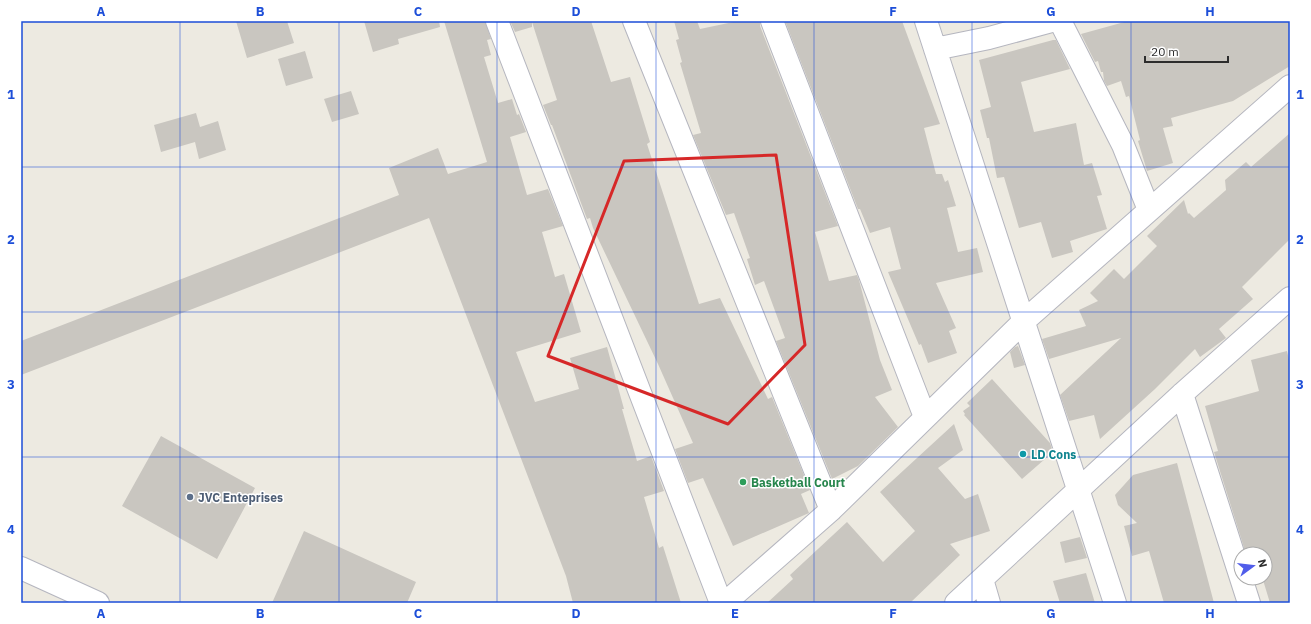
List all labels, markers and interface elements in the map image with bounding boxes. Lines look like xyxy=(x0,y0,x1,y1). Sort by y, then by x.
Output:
text: A xyxy=(97,3,106,20)
text: B xyxy=(256,3,265,20)
text: C xyxy=(414,3,423,20)
text: D xyxy=(571,3,581,20)
text: E xyxy=(731,3,739,20)
text: F xyxy=(889,3,897,20)
text: G xyxy=(1046,3,1056,20)
text: H xyxy=(1205,3,1215,20)
scale bar xyxy=(1145,38,1228,64)
text: 20 m xyxy=(1151,44,1179,59)
text: 1 xyxy=(7,86,15,103)
text: 1 xyxy=(1296,86,1304,103)
text: 2 xyxy=(7,231,15,248)
text: 2 xyxy=(1296,231,1304,248)
text: 3 xyxy=(7,376,15,393)
text: 3 xyxy=(1296,376,1304,393)
place label: LD Cons xyxy=(1031,447,1076,462)
marker: LD Cons xyxy=(1018,449,1028,459)
place label: Basketball Court xyxy=(751,475,846,490)
marker: Basketball Court xyxy=(738,477,748,487)
place label: JVC Enteprises xyxy=(198,490,283,505)
marker: JVC Enteprises xyxy=(185,492,195,502)
text: 4 xyxy=(7,521,15,538)
text: 4 xyxy=(1296,521,1304,538)
north arrow xyxy=(1233,546,1273,586)
text: N xyxy=(1255,558,1270,569)
text: A xyxy=(97,605,106,622)
text: B xyxy=(256,605,265,622)
text: C xyxy=(414,605,423,622)
text: D xyxy=(571,605,581,622)
text: E xyxy=(731,605,739,622)
text: F xyxy=(889,605,897,622)
text: G xyxy=(1046,605,1056,622)
text: H xyxy=(1205,605,1215,622)

